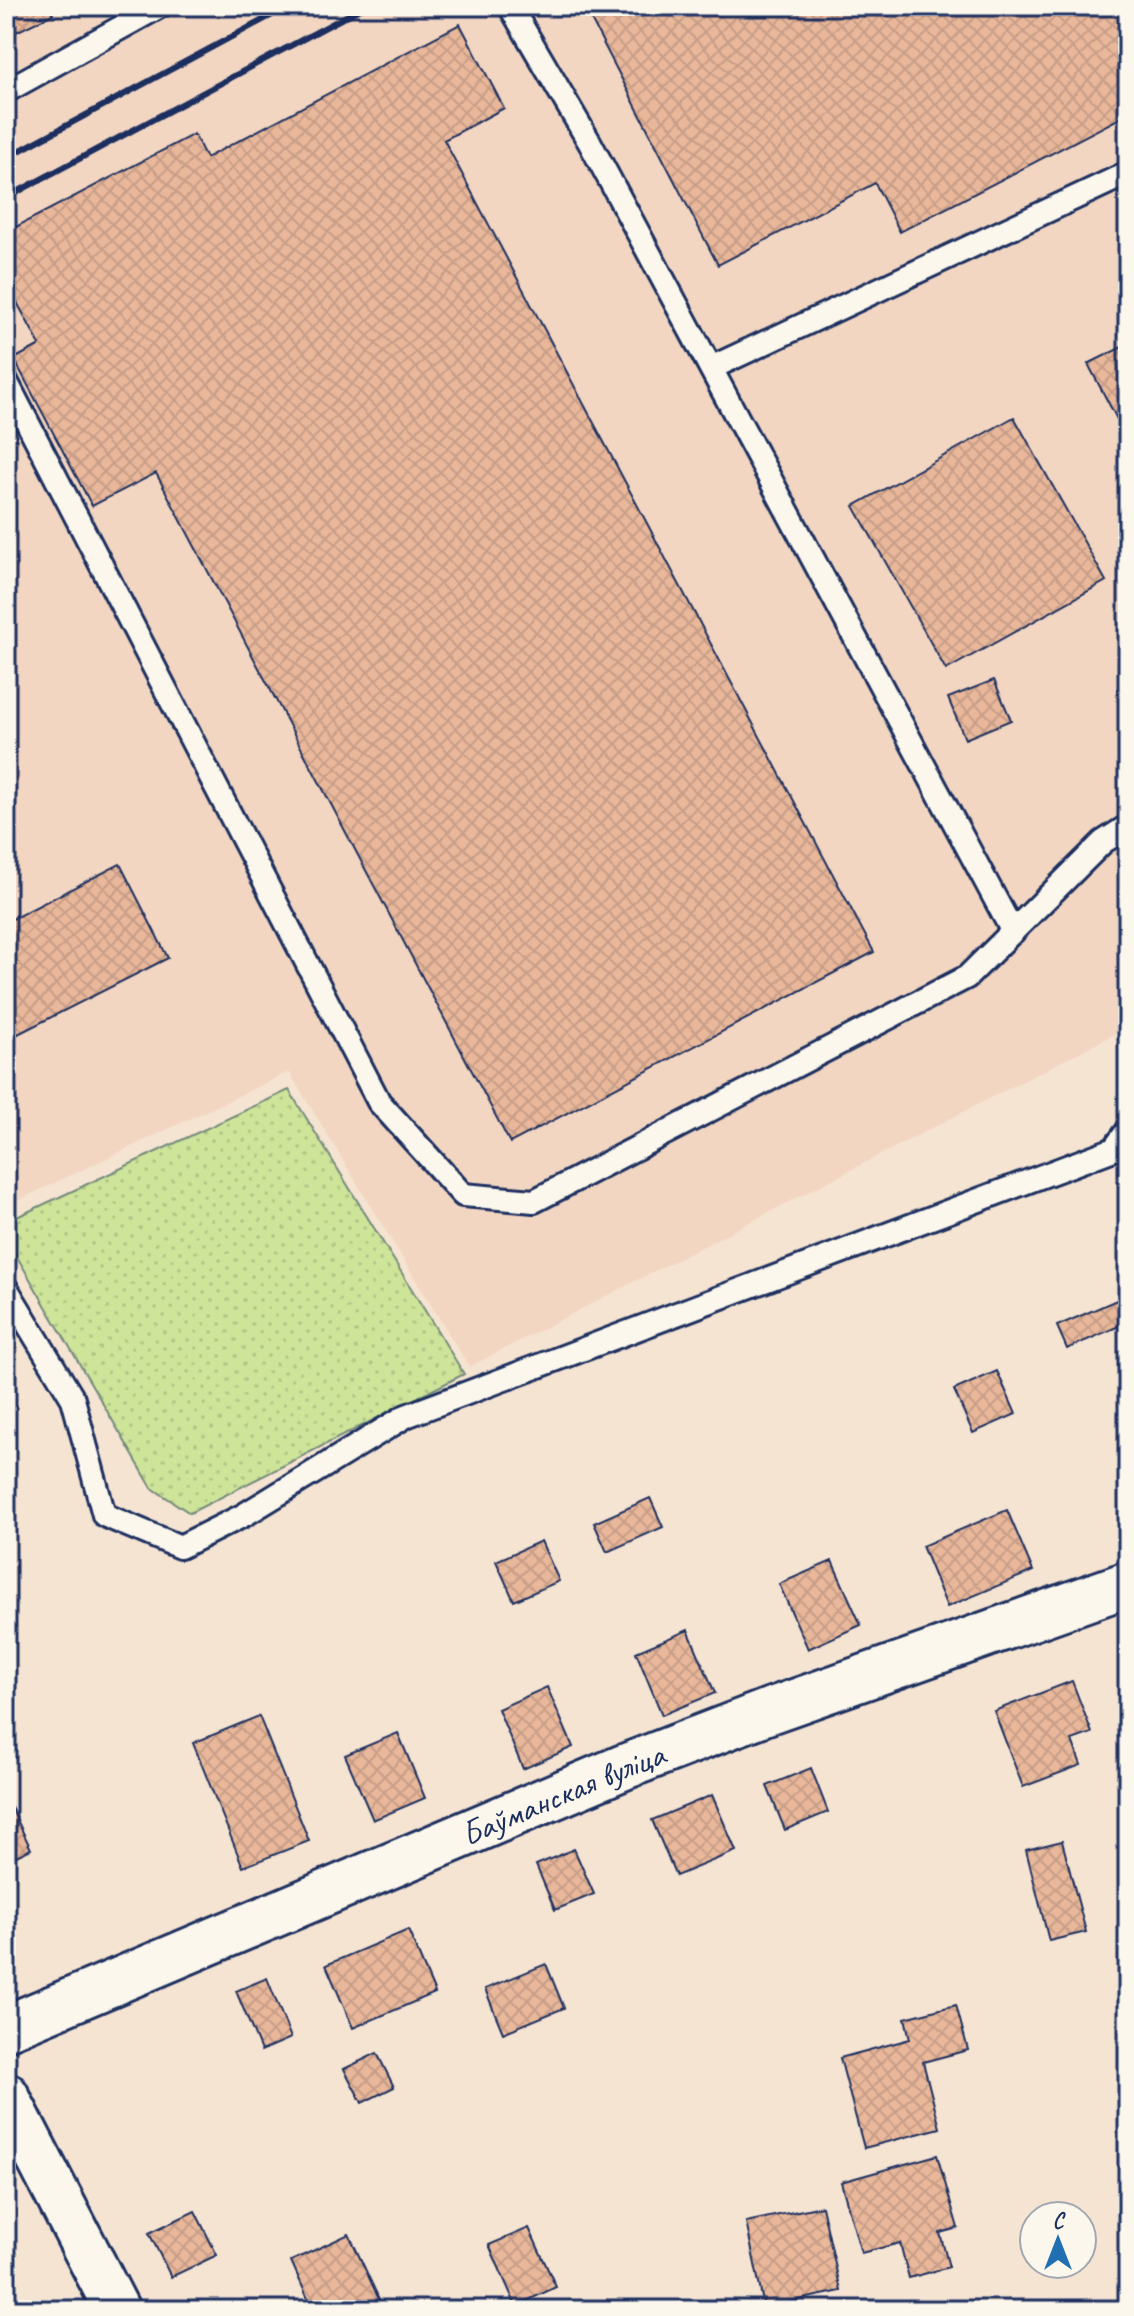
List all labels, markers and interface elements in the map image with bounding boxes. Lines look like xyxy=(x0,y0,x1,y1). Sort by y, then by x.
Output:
street label: Баўманская вуліца xyxy=(454,1732,673,1855)
north arrow xyxy=(1018,2200,1098,2280)
text: С xyxy=(1053,2207,1067,2235)

